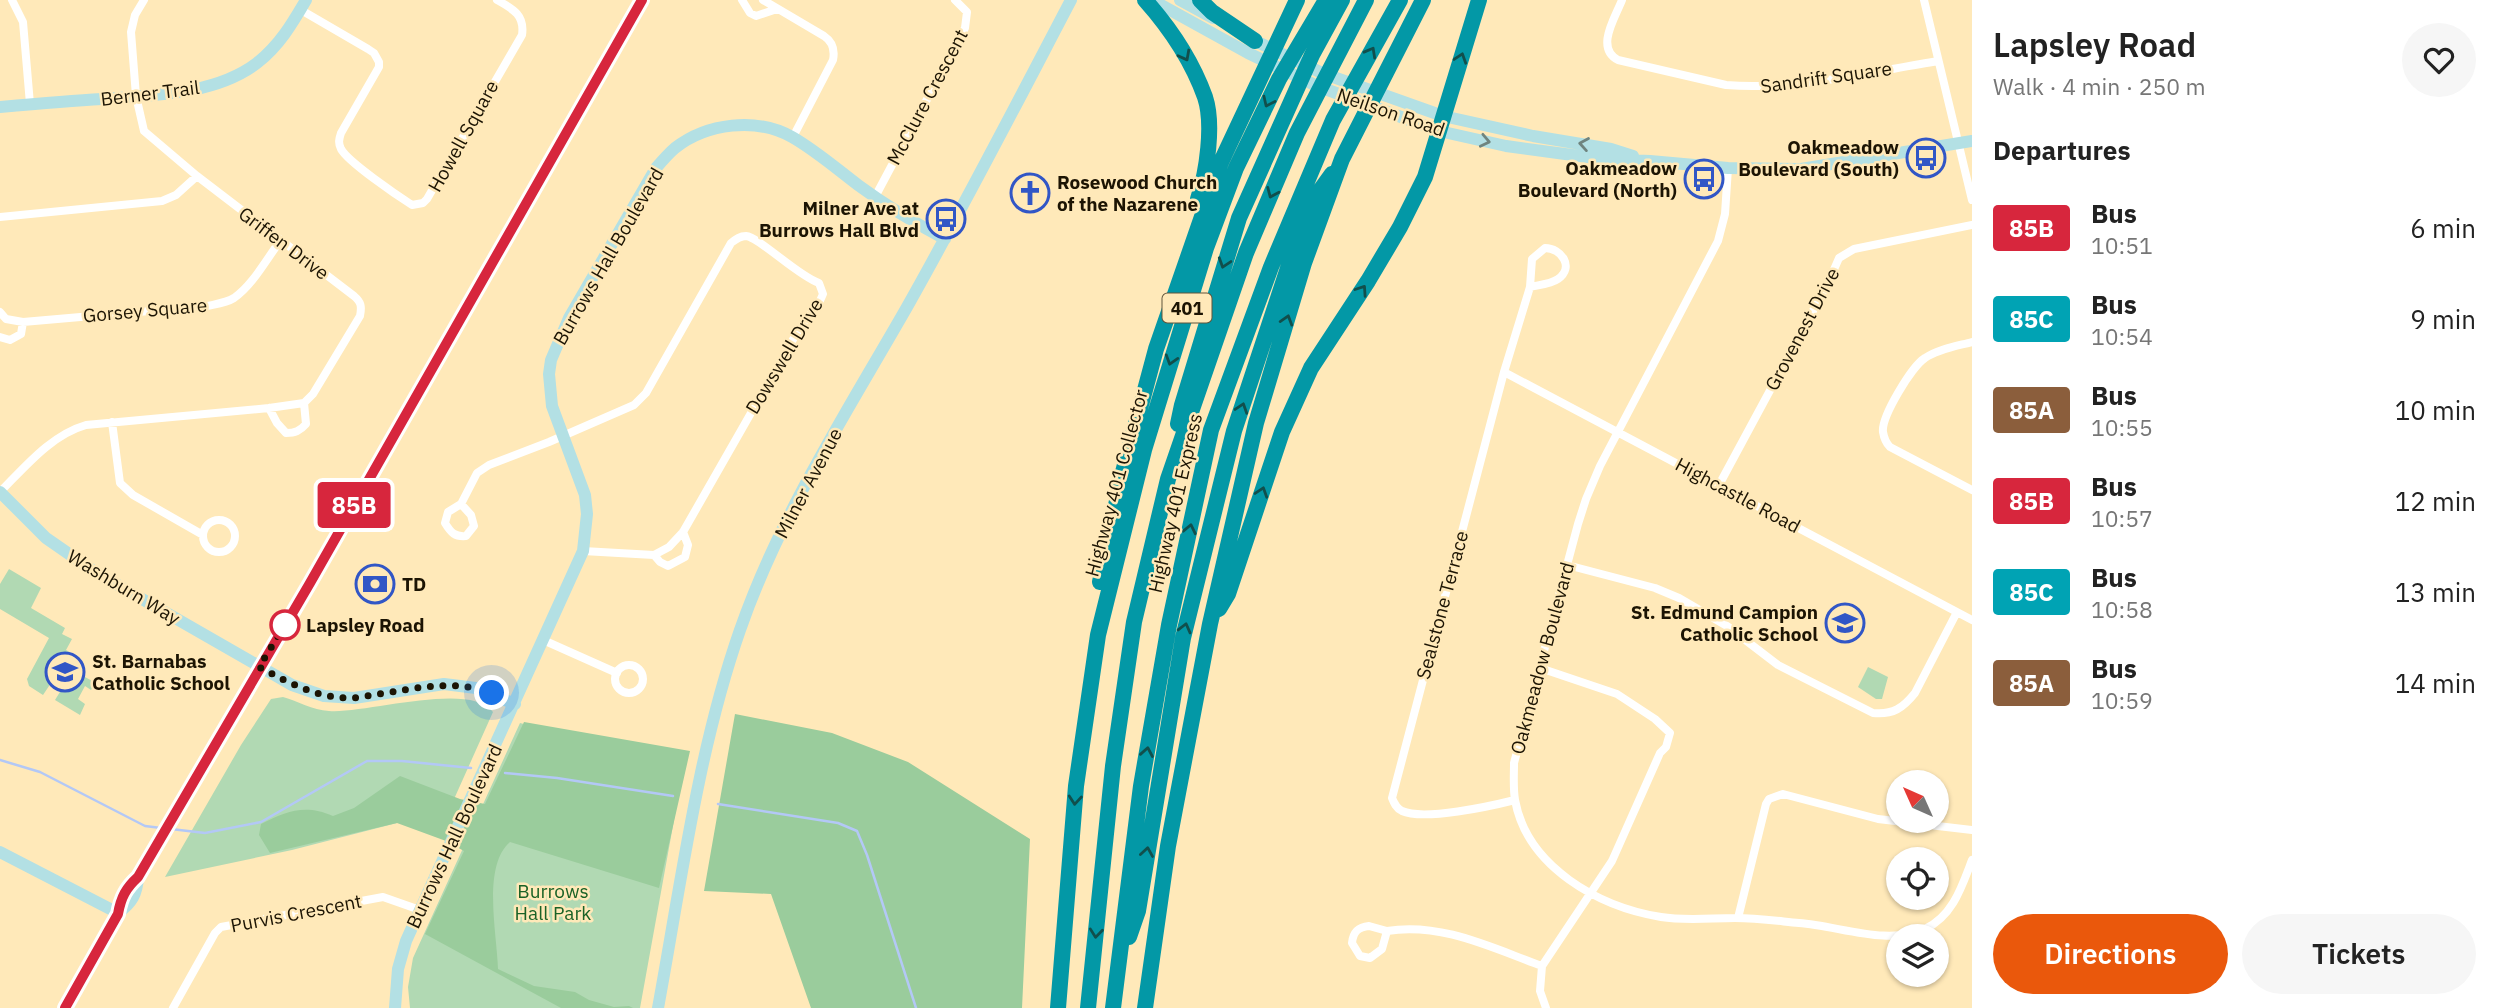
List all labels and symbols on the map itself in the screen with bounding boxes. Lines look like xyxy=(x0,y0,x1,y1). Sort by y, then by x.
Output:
street label: McClure Crescent xyxy=(881,25,973,169)
one-way arrow xyxy=(1363,47,1376,59)
one-way arrow xyxy=(1176,48,1190,61)
one-way arrow xyxy=(1453,52,1467,65)
street label: Sandrift Square xyxy=(1759,56,1893,98)
street label: Berner Trail xyxy=(99,75,201,111)
street label: Howell Square xyxy=(422,76,504,196)
street label: Neilson Road xyxy=(1334,82,1448,142)
one-way arrow xyxy=(1262,95,1276,107)
one-way arrow xyxy=(1479,133,1491,148)
place label: Oakmeadow Boulevard (South) xyxy=(1738,135,1899,181)
one-way arrow xyxy=(1578,137,1589,152)
bus stop icon: Oakmeadow Boulevard (South) xyxy=(1905,137,1947,179)
place label: Oakmeadow Boulevard (North) xyxy=(1518,156,1677,202)
bus stop icon: Oakmeadow Boulevard (North) xyxy=(1683,158,1725,200)
street label: Burrows Hall Boulevard xyxy=(547,163,669,349)
place label: Rosewood Church of the Nazarene xyxy=(1057,170,1217,216)
church icon: Rosewood Church of the Nazarene xyxy=(1009,172,1051,214)
one-way arrow xyxy=(1266,187,1280,199)
place label: Milner Ave at Burrows Hall Blvd xyxy=(759,196,919,242)
bus stop icon: Milner Ave at Burrows Hall Blvd xyxy=(925,198,967,240)
street label: Griffen Drive xyxy=(234,201,334,285)
one-way arrow xyxy=(1218,257,1233,269)
street label: Grovenest Drive xyxy=(1760,263,1844,395)
one-way arrow xyxy=(1354,285,1367,298)
street label: Gorsey Square xyxy=(82,293,208,327)
street label: Dowswell Drive xyxy=(740,294,828,418)
road number: 401 xyxy=(1162,294,1212,322)
one-way arrow xyxy=(1279,314,1294,326)
one-way arrow xyxy=(1165,354,1180,366)
street label: Highway 401 Collector xyxy=(1079,387,1153,579)
one-way arrow xyxy=(1233,402,1248,414)
street label: Highway 401 Express xyxy=(1143,411,1207,595)
street label: Milner Avenue xyxy=(769,424,847,542)
street label: Highcastle Road xyxy=(1671,452,1805,538)
line badge: 85B xyxy=(314,482,394,528)
one-way arrow xyxy=(1254,486,1268,499)
one-way arrow xyxy=(1181,523,1196,535)
street label: Sealstone Terrace xyxy=(1411,528,1473,682)
street label: Washburn Way xyxy=(63,544,185,630)
street label: Oakmeadow Boulevard xyxy=(1505,559,1579,757)
bank icon: TD xyxy=(354,563,396,605)
place label: TD xyxy=(402,572,426,596)
place label: St. Edmund Campion Catholic School xyxy=(1631,600,1818,646)
school or university icon: St. Edmund Campion Catholic School xyxy=(1824,602,1866,644)
marker: Lapsley Road xyxy=(270,610,300,640)
place label: Lapsley Road xyxy=(306,613,425,637)
one-way arrow xyxy=(1177,622,1191,634)
place label: St. Barnabas Catholic School xyxy=(92,649,230,695)
school or university icon: St. Barnabas Catholic School xyxy=(44,651,86,693)
your location xyxy=(474,675,509,710)
street label: Burrows Hall Boulevard xyxy=(401,740,507,932)
one-way arrow xyxy=(1139,746,1154,758)
north arrow xyxy=(1886,770,1950,833)
one-way arrow xyxy=(1068,795,1083,806)
one-way arrow xyxy=(1139,846,1154,858)
park label: Burrows Hall Park xyxy=(515,879,591,925)
street label: Purvis Crescent xyxy=(228,889,364,937)
one-way arrow xyxy=(1088,927,1103,938)

